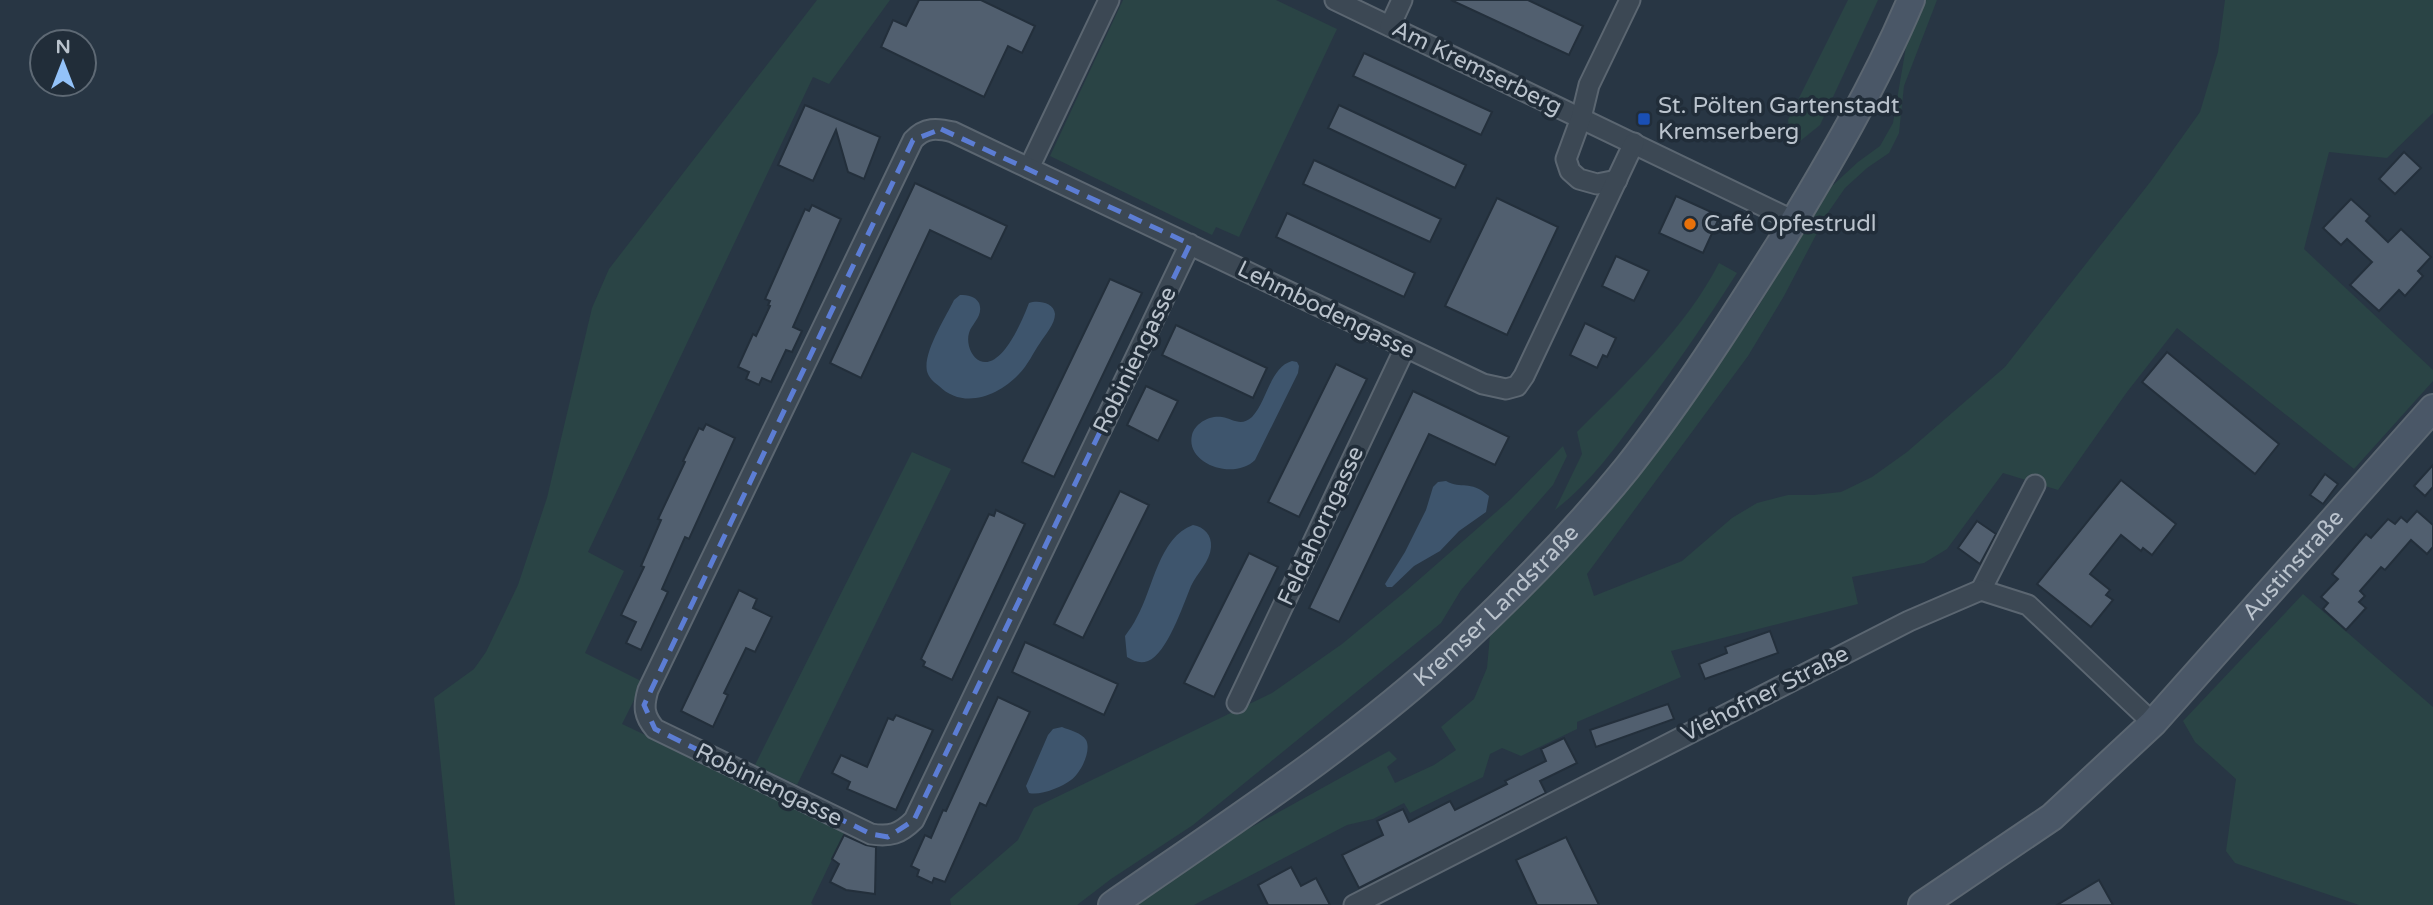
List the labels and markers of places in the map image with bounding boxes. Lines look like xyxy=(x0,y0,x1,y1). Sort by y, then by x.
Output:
place label: St. Pölten Gartenstadt Kremserberg xyxy=(1658,92,1900,146)
marker: St. Pölten Gartenstadt Kremserberg xyxy=(1636,111,1652,127)
place label: Café Opfestrudl xyxy=(1704,210,1877,238)
marker: Café Opfestrudl xyxy=(1682,216,1698,232)

